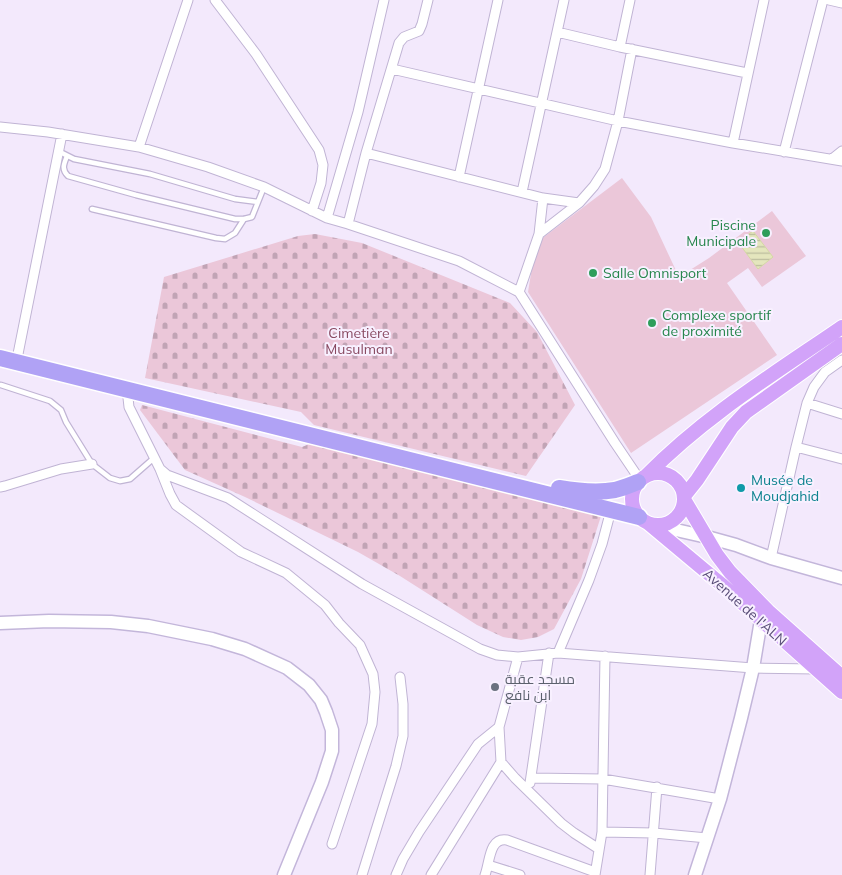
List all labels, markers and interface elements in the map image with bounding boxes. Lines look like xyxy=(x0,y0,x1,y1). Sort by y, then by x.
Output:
place label: Piscine Municipale xyxy=(686,216,756,250)
marker: Piscine Municipale xyxy=(760,227,772,239)
place label: Salle Omnisport xyxy=(603,264,706,282)
marker: Salle Omnisport xyxy=(587,267,599,279)
place label: Complexe sportif de proximité xyxy=(662,306,771,340)
marker: Complexe sportif de proximité xyxy=(646,317,658,329)
park label: Cimetière Musulman xyxy=(325,324,393,358)
place label: Musée de Moudjahid xyxy=(751,471,819,505)
marker: Musée de Moudjahid xyxy=(735,482,747,494)
street label: Avenue de l'ALN xyxy=(699,565,791,649)
place label: مسجد عقبة ابن نافع xyxy=(505,670,575,704)
marker: مسجد عقبة ابن نافع xyxy=(489,681,501,693)

